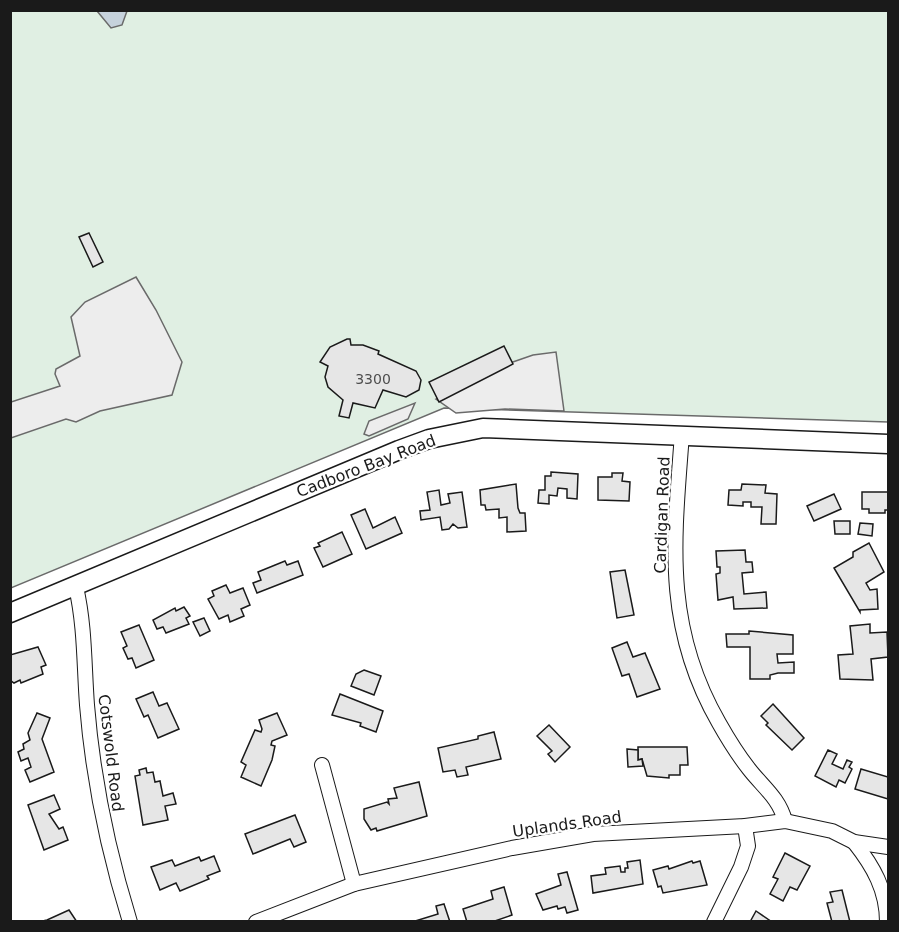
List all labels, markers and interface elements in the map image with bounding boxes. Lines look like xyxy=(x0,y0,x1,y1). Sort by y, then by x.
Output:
house number: 3300 xyxy=(355,371,391,387)
street label: Cadboro Bay Road xyxy=(294,431,438,501)
street label: Cardigan Road xyxy=(650,456,674,574)
street label: Cotswold Road xyxy=(94,693,128,813)
street label: Uplands Road xyxy=(511,807,623,841)

